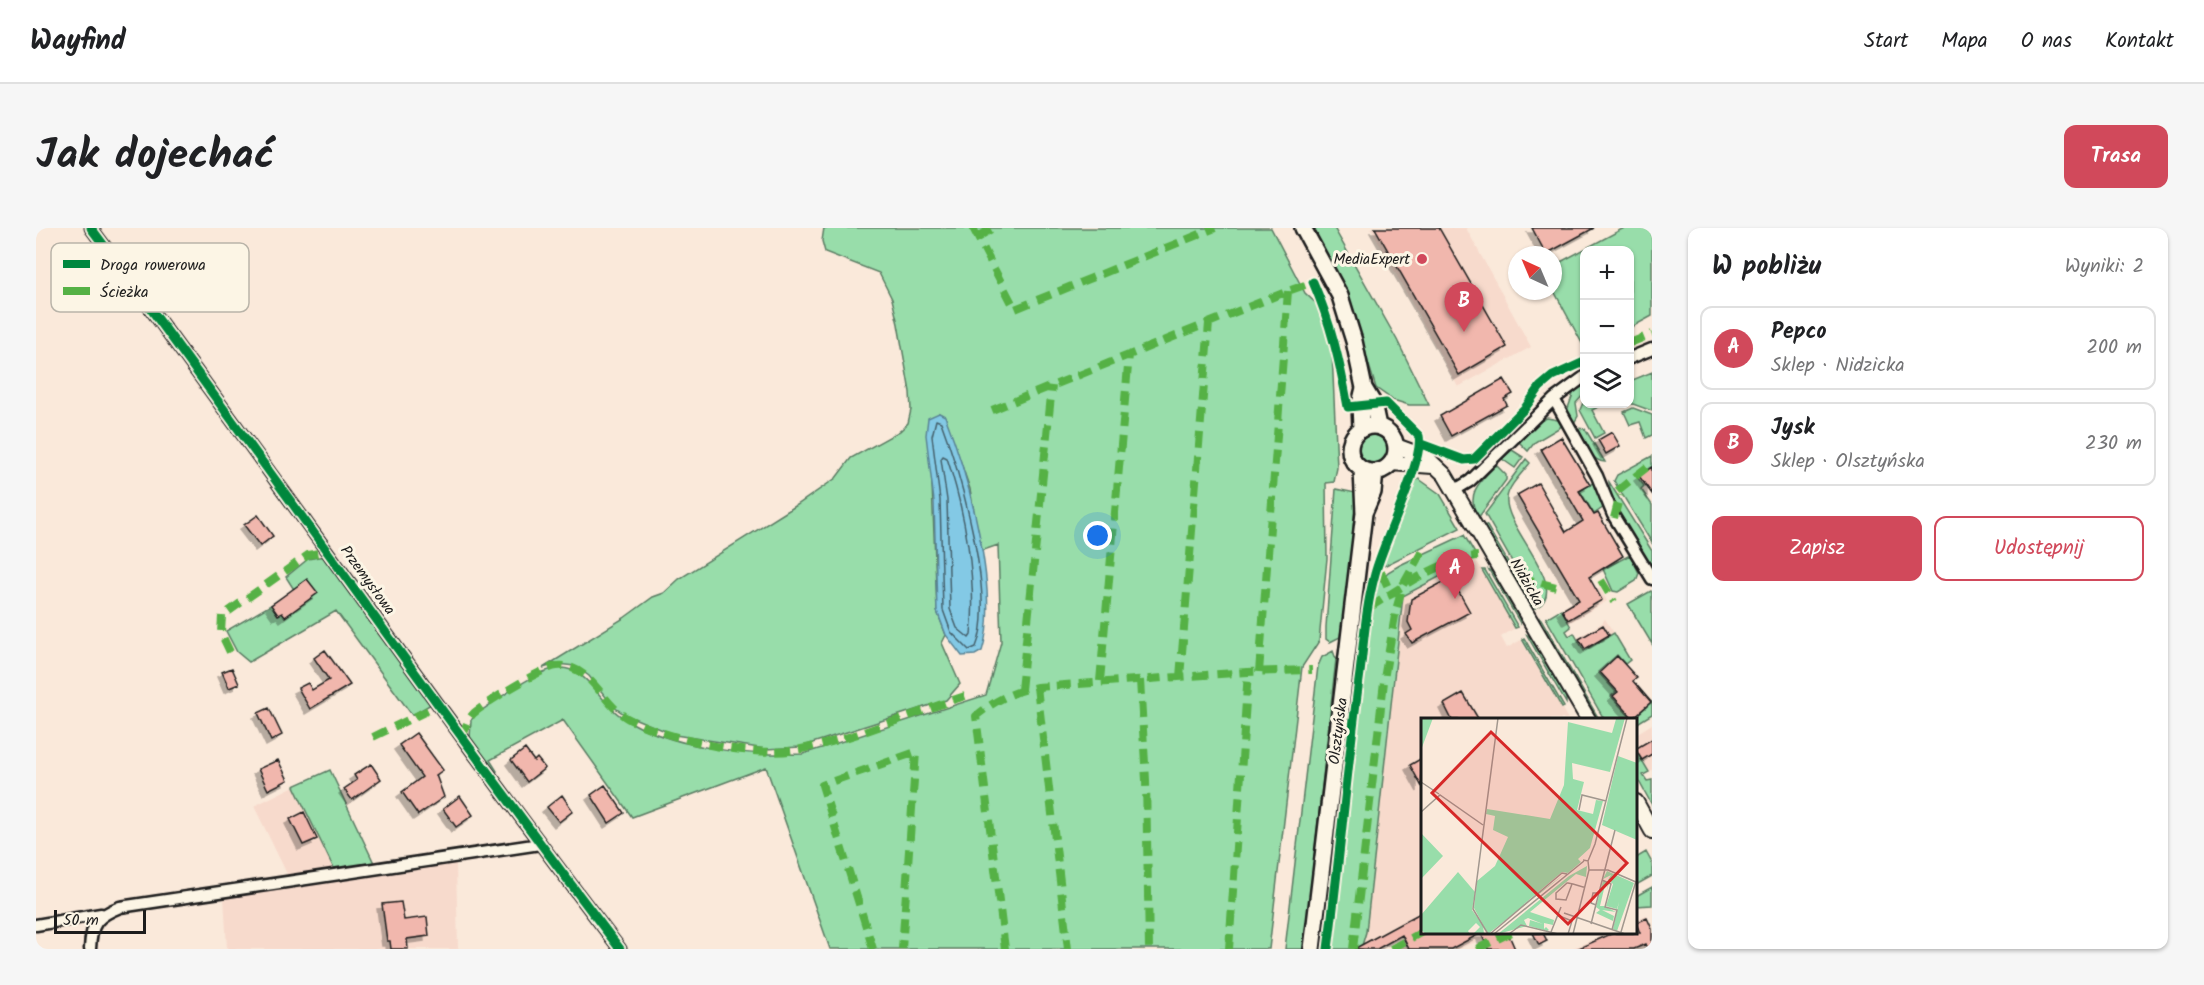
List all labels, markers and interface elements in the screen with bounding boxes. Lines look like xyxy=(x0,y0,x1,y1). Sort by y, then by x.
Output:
text: Wayfind xyxy=(30,19,126,64)
text: Start xyxy=(1864,25,1908,58)
text: Mapa xyxy=(1941,25,1988,58)
text: O nas xyxy=(2021,25,2072,58)
text: Kontakt xyxy=(2105,25,2174,58)
text: Jak dojechać xyxy=(36,123,274,190)
button: Trasa xyxy=(2064,125,2168,188)
legend xyxy=(51,243,249,312)
north arrow xyxy=(1508,246,1562,300)
map controls xyxy=(1580,246,1634,408)
button: + xyxy=(1580,246,1634,300)
text: W pobliżu xyxy=(1712,246,1821,288)
place label: MediaExpert xyxy=(1333,248,1410,272)
text: Wyniki: 2 xyxy=(2065,251,2144,283)
marker: MediaExpert xyxy=(1415,252,1429,266)
text: Droga rowerowa xyxy=(100,253,206,278)
text: Ścieżka xyxy=(100,280,148,305)
pin: B xyxy=(1444,282,1484,332)
button: − xyxy=(1580,300,1634,354)
text: Pepco xyxy=(1771,315,1826,350)
text: A xyxy=(1727,332,1740,364)
text: 200 m xyxy=(2086,332,2142,364)
text: Sklep · Nidzicka xyxy=(1771,350,1905,382)
button: layers xyxy=(1580,354,1634,408)
text: Jysk xyxy=(1771,411,1814,446)
text: B xyxy=(1727,428,1740,460)
text: 230 m xyxy=(2085,428,2142,460)
text: Sklep · Olsztyńska xyxy=(1771,446,1925,478)
button: Zapisz xyxy=(1712,516,1922,581)
button: Udostępnij xyxy=(1934,516,2144,581)
your location xyxy=(1083,521,1112,550)
street label: Przemysłowa xyxy=(334,541,401,620)
pin: A xyxy=(1436,550,1474,599)
street label: Nidzicka xyxy=(1503,554,1550,611)
street label: Olsztyńska xyxy=(1323,696,1355,766)
inset map xyxy=(1421,718,1637,934)
scale bar xyxy=(54,907,146,934)
text: 50 m xyxy=(63,908,99,933)

